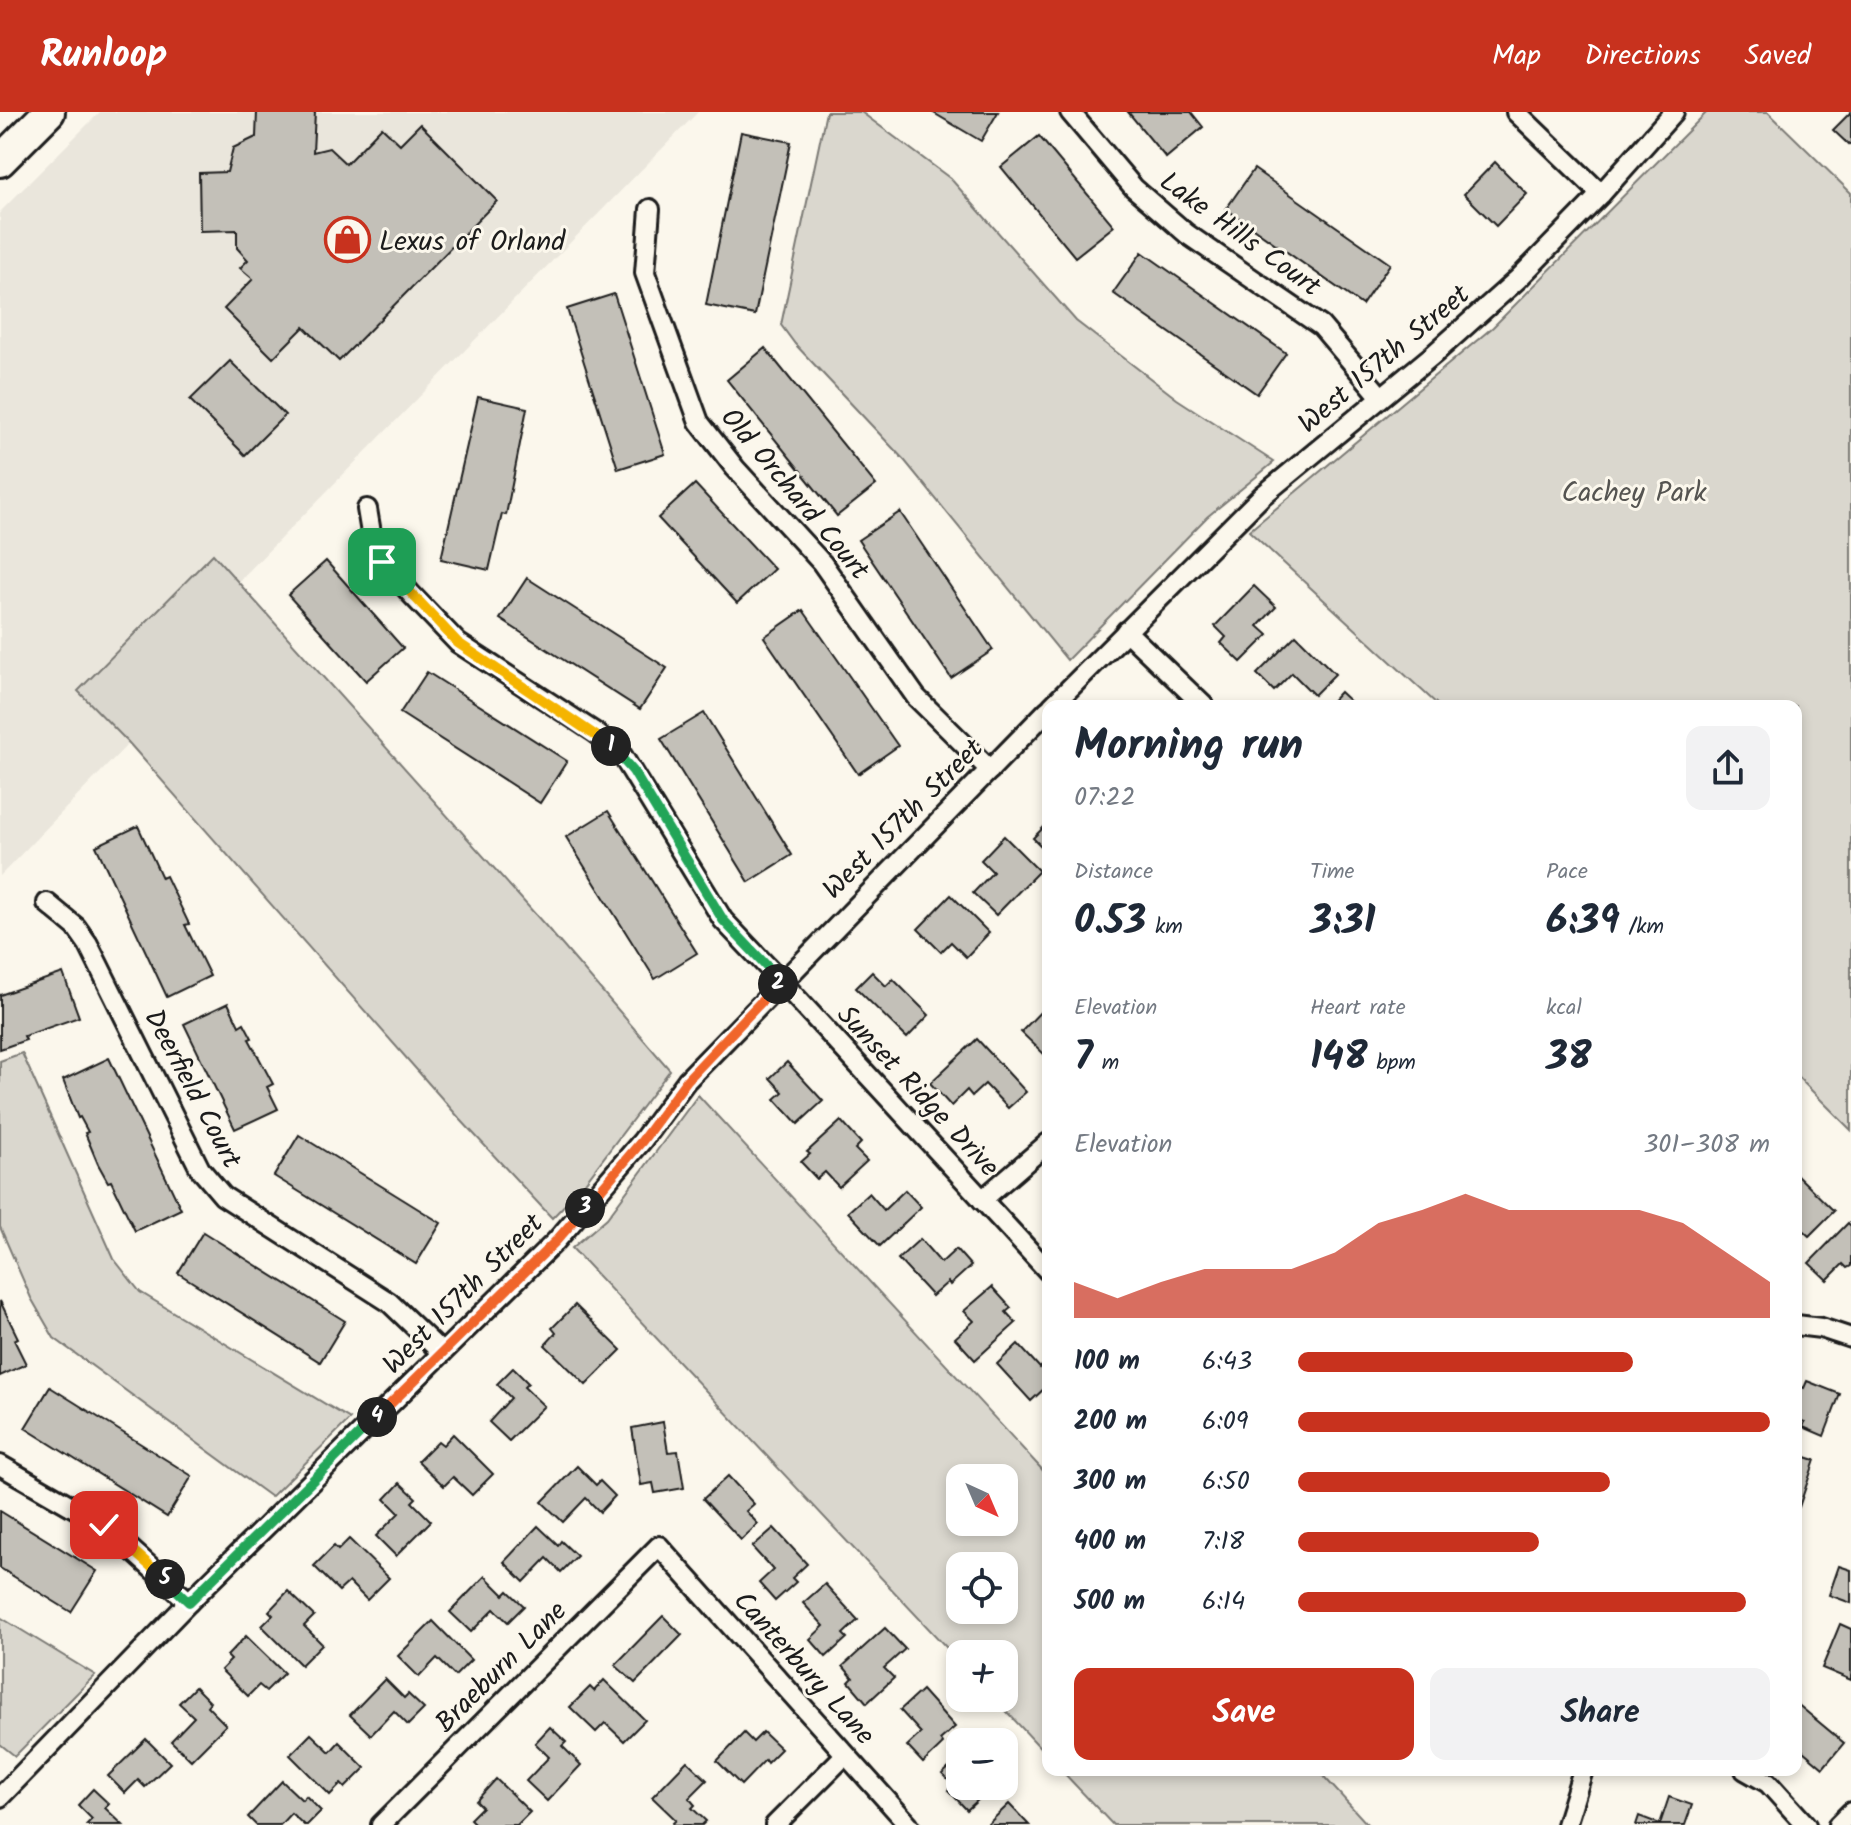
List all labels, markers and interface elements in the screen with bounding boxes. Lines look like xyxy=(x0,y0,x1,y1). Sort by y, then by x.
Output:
text: Runloop xyxy=(40,26,168,86)
text: Map xyxy=(1492,34,1541,79)
text: Directions xyxy=(1585,34,1701,79)
text: Saved xyxy=(1745,34,1811,79)
street label: Lake Hills Court xyxy=(1149,161,1331,310)
shop icon: Lexus of Orland xyxy=(324,216,372,264)
place label: Lexus of Orland xyxy=(379,220,566,265)
street label: West 157th Street xyxy=(1288,273,1482,446)
street label: Old Orchard Court xyxy=(708,398,881,592)
park label: Cachey Park xyxy=(1561,471,1707,516)
pin xyxy=(348,528,416,596)
icon: arrive xyxy=(360,540,404,584)
text: Morning run xyxy=(1074,712,1303,782)
pin: 1 xyxy=(591,726,631,766)
button: share xyxy=(1686,726,1770,810)
text: 1 xyxy=(608,728,614,763)
street label: West 157th Street xyxy=(812,728,996,911)
text: 07:22 xyxy=(1074,777,1136,819)
text: Distance xyxy=(1074,855,1153,890)
text: Time xyxy=(1310,855,1354,890)
text: Pace xyxy=(1546,855,1588,890)
text: 0.53 xyxy=(1074,890,1146,954)
text: 3:31 xyxy=(1310,890,1376,954)
text: 6:39 xyxy=(1546,890,1620,954)
text: km xyxy=(1146,910,1183,945)
text: /km xyxy=(1620,910,1664,945)
pin: 2 xyxy=(758,964,798,1004)
text: 2 xyxy=(772,966,784,1001)
text: Elevation xyxy=(1074,991,1157,1026)
text: Heart rate xyxy=(1310,991,1406,1026)
text: kcal xyxy=(1546,991,1582,1026)
street label: Sunset Ridge Drive xyxy=(825,995,1010,1189)
street label: Deerfield Court xyxy=(131,1001,253,1178)
text: 7 xyxy=(1074,1026,1093,1090)
text: 148 xyxy=(1310,1026,1367,1090)
text: 38 xyxy=(1546,1026,1591,1090)
text: m xyxy=(1093,1046,1119,1081)
text: bpm xyxy=(1367,1046,1416,1081)
text: Elevation xyxy=(1074,1124,1172,1166)
text: 301–308 m xyxy=(1644,1124,1770,1166)
pin: 3 xyxy=(565,1188,605,1228)
text: 3 xyxy=(579,1190,591,1225)
street label: West 157th Street xyxy=(372,1203,556,1386)
text: 100 m xyxy=(1074,1341,1140,1383)
text: 6:43 xyxy=(1202,1341,1252,1383)
pin: 4 xyxy=(357,1397,397,1437)
text: 4 xyxy=(371,1399,383,1434)
text: 200 m xyxy=(1074,1401,1147,1443)
text: 6:09 xyxy=(1202,1401,1249,1443)
text: 300 m xyxy=(1074,1461,1146,1503)
text: 6:50 xyxy=(1202,1461,1250,1503)
north arrow xyxy=(946,1464,1018,1536)
map controls xyxy=(946,1464,1018,1800)
pin xyxy=(70,1491,138,1559)
icon: check xyxy=(82,1503,126,1547)
text: 400 m xyxy=(1074,1521,1146,1563)
text: 7:18 xyxy=(1202,1521,1244,1563)
button: locate xyxy=(946,1552,1018,1624)
pin: 5 xyxy=(145,1559,185,1599)
text: 5 xyxy=(159,1561,171,1596)
street label: Canterbury Lane xyxy=(721,1581,885,1757)
text: 500 m xyxy=(1074,1581,1145,1623)
text: 6:14 xyxy=(1202,1581,1245,1623)
street label: Braeburn Lane xyxy=(425,1591,579,1745)
button: + xyxy=(946,1640,1018,1712)
button: Save xyxy=(1074,1668,1414,1760)
button: Share xyxy=(1430,1668,1770,1760)
button: − xyxy=(946,1728,1018,1800)

